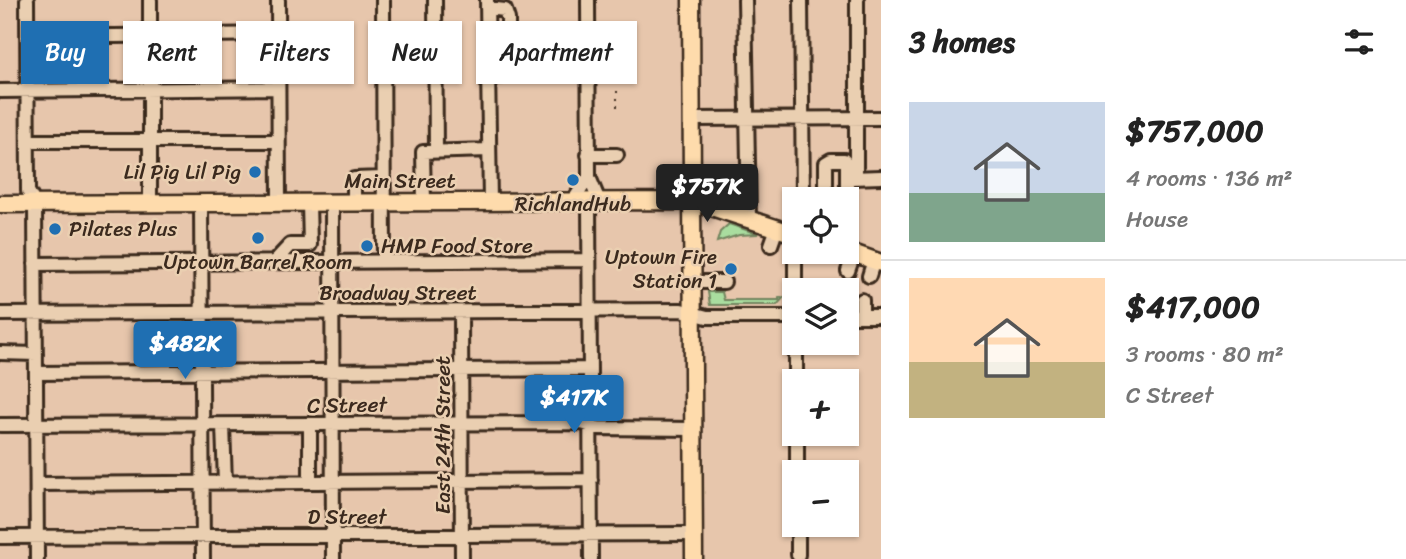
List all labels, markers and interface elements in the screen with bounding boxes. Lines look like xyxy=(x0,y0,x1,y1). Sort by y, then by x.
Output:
text: 3 homes xyxy=(909,15,1015,69)
chip: Buy xyxy=(21,21,109,84)
chip: Rent xyxy=(123,21,222,84)
chip: Filters xyxy=(236,21,354,84)
chip: New xyxy=(368,21,462,84)
chip: Apartment xyxy=(476,21,637,84)
icon: filters xyxy=(1340,23,1378,61)
text: $757,000 xyxy=(1126,104,1264,158)
icon: home xyxy=(965,130,1049,214)
place label: Lil Pig Lil Pig xyxy=(124,153,241,191)
text: 4 rooms · 136 m² xyxy=(1126,158,1293,199)
street label: Main Street xyxy=(344,162,456,200)
marker: Lil Pig Lil Pig xyxy=(247,164,263,180)
pin: $757K xyxy=(658,164,756,224)
text: $757K xyxy=(672,166,742,207)
marker: RichlandHub xyxy=(565,172,581,188)
place label: RichlandHub xyxy=(515,185,631,223)
map controls xyxy=(782,187,859,537)
button: locate xyxy=(782,187,859,264)
text: House xyxy=(1126,199,1188,240)
place label: Pilates Plus xyxy=(69,210,177,248)
marker: Pilates Plus xyxy=(47,221,63,237)
place label: HMP Food Store xyxy=(381,227,533,265)
marker: Uptown Barrel Room xyxy=(250,230,266,246)
marker: HMP Food Store xyxy=(359,238,375,254)
place label: Uptown Fire Station 1 xyxy=(605,238,717,300)
place label: Uptown Barrel Room xyxy=(164,243,352,281)
marker: Uptown Fire Station 1 xyxy=(723,261,739,277)
street label: Broadway Street xyxy=(319,274,477,312)
button: layers xyxy=(782,278,859,355)
text: $417,000 xyxy=(1126,280,1260,334)
icon: home xyxy=(965,306,1049,390)
pin: $482K xyxy=(136,322,234,381)
text: $482K xyxy=(150,323,220,364)
text: 3 rooms · 80 m² xyxy=(1126,334,1284,375)
street label: East 24th Street xyxy=(424,356,462,514)
button: + xyxy=(782,369,859,446)
text: C Street xyxy=(1126,375,1213,416)
pin: $417K xyxy=(525,376,623,435)
text: $417K xyxy=(541,377,607,418)
street label: C Street xyxy=(307,385,389,425)
button: − xyxy=(782,460,859,537)
street label: D Street xyxy=(307,498,388,536)

